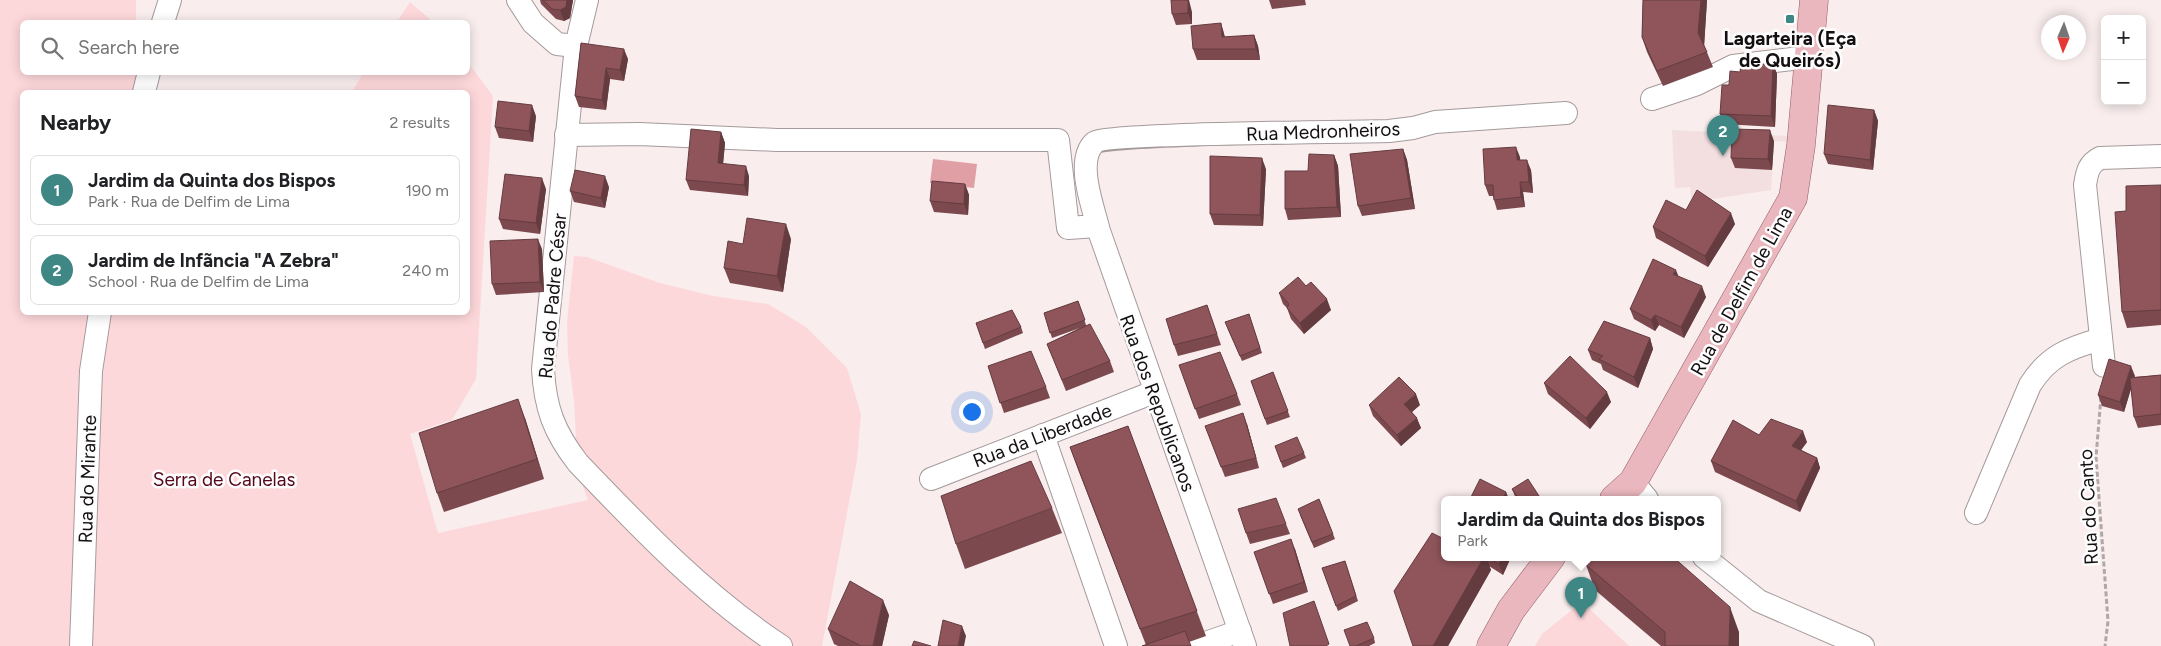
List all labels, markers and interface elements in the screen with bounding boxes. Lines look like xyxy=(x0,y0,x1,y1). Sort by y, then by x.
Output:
marker: Lagarteira (Eça de Queirós) xyxy=(1784,13,1796,25)
north arrow xyxy=(2041,15,2086,60)
map controls xyxy=(2101,15,2146,105)
button: + xyxy=(2101,15,2146,60)
search box xyxy=(20,20,470,75)
place label: Lagarteira (Eça de Queirós) xyxy=(1724,27,1856,72)
icon: search xyxy=(38,34,66,62)
text: Search here xyxy=(78,36,180,59)
button: − xyxy=(2101,60,2146,105)
text: Nearby xyxy=(40,110,111,135)
text: 2 results xyxy=(390,113,450,132)
pin: 2 xyxy=(1707,115,1739,156)
street label: Rua Medronheiros xyxy=(1246,117,1401,146)
text: Jardim da Quinta dos Bispos xyxy=(88,169,335,192)
text: 1 xyxy=(54,181,60,200)
text: 190 m xyxy=(406,181,449,200)
text: Park · Rua de Delfim de Lima xyxy=(88,192,290,211)
street label: Rua de Delfim de Lima xyxy=(1685,203,1797,380)
street label: Rua do Padre César xyxy=(534,212,571,380)
text: Jardim de Infãncia "A Zebra" xyxy=(88,249,339,272)
text: 2 xyxy=(52,261,62,280)
text: 240 m xyxy=(402,261,449,280)
text: School · Rua de Delfim de Lima xyxy=(88,272,309,291)
street label: Rua dos Republicanos xyxy=(1115,311,1200,495)
street label: Rua da Liberdade xyxy=(969,398,1115,473)
your location xyxy=(959,399,985,425)
street label: Rua do Mirante xyxy=(74,414,101,544)
street label: Rua do Canto xyxy=(2074,449,2103,565)
park label: Serra de Canelas xyxy=(153,468,295,491)
popup xyxy=(1441,496,1721,561)
text: Jardim da Quinta dos Bispos xyxy=(1457,508,1705,531)
text: Park xyxy=(1457,531,1488,550)
pin: 1 xyxy=(1565,577,1597,618)

